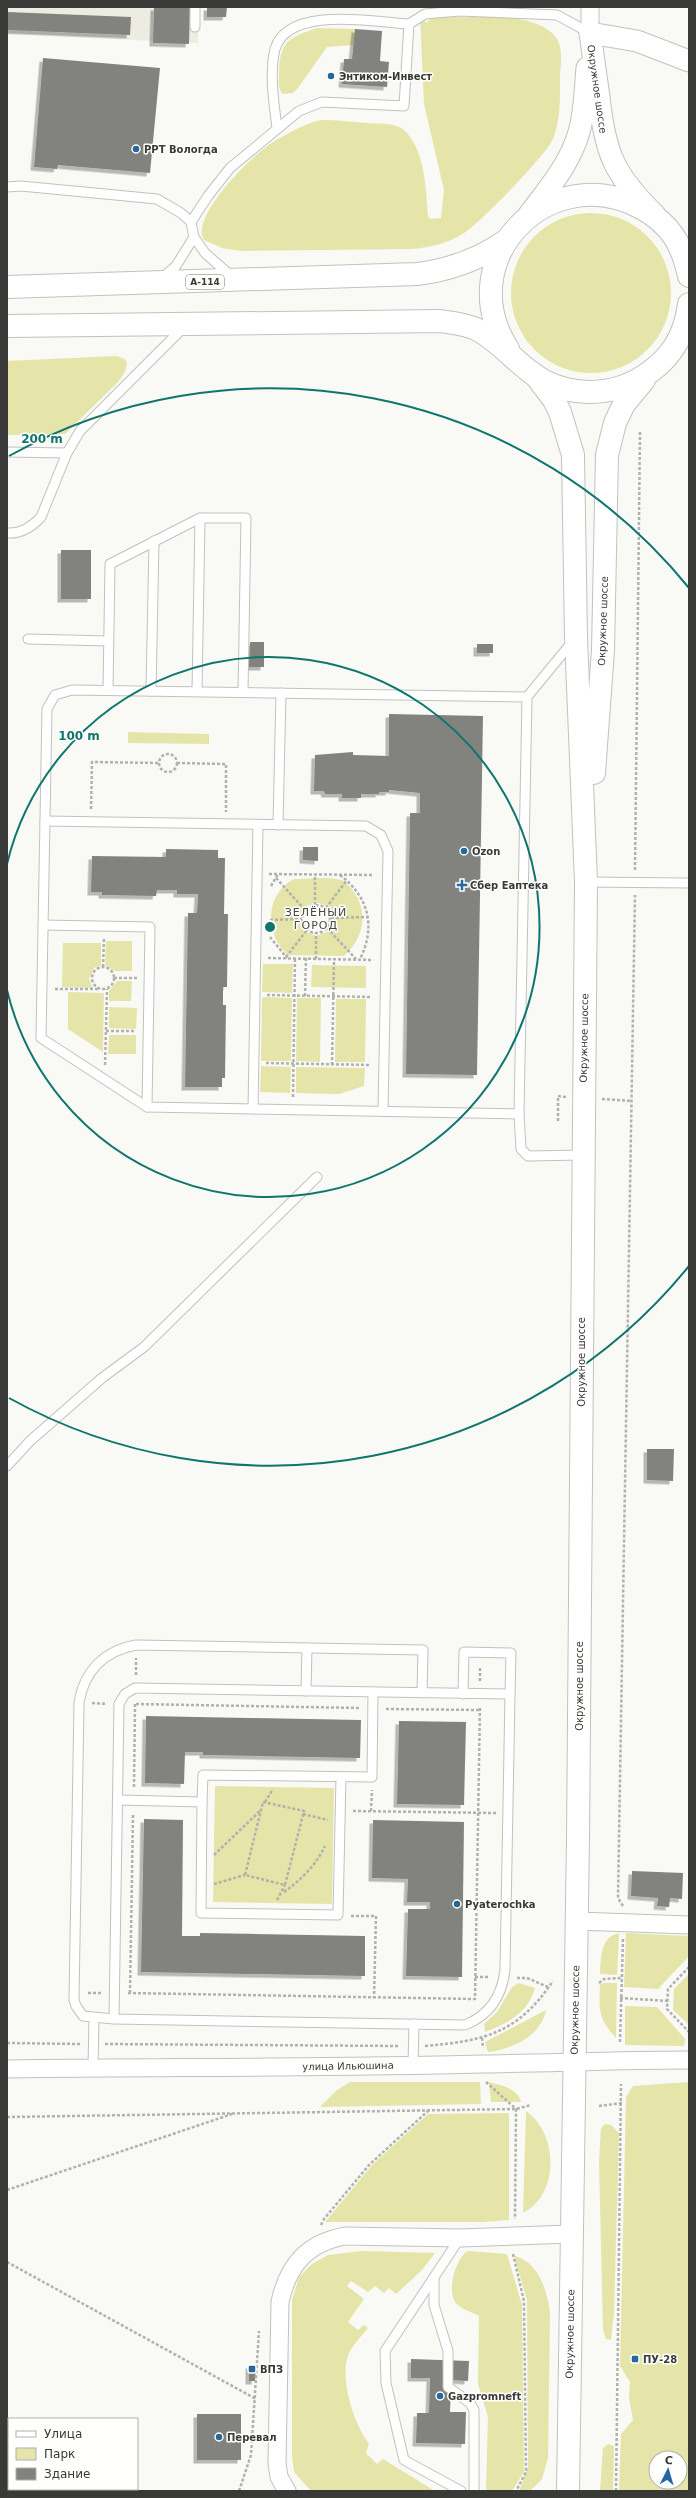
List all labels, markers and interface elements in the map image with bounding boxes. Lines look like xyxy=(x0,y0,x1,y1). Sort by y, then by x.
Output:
street label: Окружное шоссе xyxy=(585,44,609,134)
marker: Энтиком-Инвест xyxy=(326,71,336,81)
place label: Энтиком-Инвест xyxy=(339,71,432,82)
marker: РРТ Вологда xyxy=(131,144,141,154)
place label: РРТ Вологда xyxy=(144,144,218,155)
road number: А-114 xyxy=(186,275,224,289)
text: 200 m xyxy=(21,432,63,446)
street label: Окружное шоссе xyxy=(596,576,610,666)
text: 100 m xyxy=(58,729,100,743)
marker: Ozon xyxy=(459,846,469,856)
place label: Ozon xyxy=(472,846,500,857)
marker: Сбер Еаптека xyxy=(457,880,467,890)
place label: Сбер Еаптека xyxy=(470,880,548,891)
district label: ЗЕЛЁНЫЙ ГОРОД xyxy=(285,906,347,932)
centre of rings xyxy=(263,920,277,934)
street label: Окружное шоссе xyxy=(578,993,590,1083)
street label: Окружное шоссе xyxy=(576,1317,587,1407)
street label: Окружное шоссе xyxy=(574,1641,585,1731)
marker: Pyaterochka xyxy=(452,1899,462,1909)
place label: Pyaterochka xyxy=(465,1899,536,1910)
street label: Окружное шоссе xyxy=(569,1965,581,2055)
street label: улица Ильюшина xyxy=(302,2060,394,2072)
street label: Окружное шоссе xyxy=(564,2289,576,2379)
marker: ПУ-28 xyxy=(630,2354,640,2364)
place label: ПУ-28 xyxy=(643,2354,677,2365)
marker: ВПЗ xyxy=(247,2364,257,2374)
place label: ВПЗ xyxy=(260,2364,283,2375)
marker: Gazpromneft xyxy=(435,2391,445,2401)
place label: Gazpromneft xyxy=(448,2391,521,2402)
legend xyxy=(8,2418,138,2490)
text: Улица xyxy=(44,2427,82,2441)
marker: Перевал xyxy=(214,2432,224,2442)
place label: Перевал xyxy=(227,2432,277,2443)
text: Парк xyxy=(44,2447,75,2461)
north arrow xyxy=(648,2450,688,2490)
text: С xyxy=(664,2454,673,2467)
text: Здание xyxy=(44,2467,90,2481)

